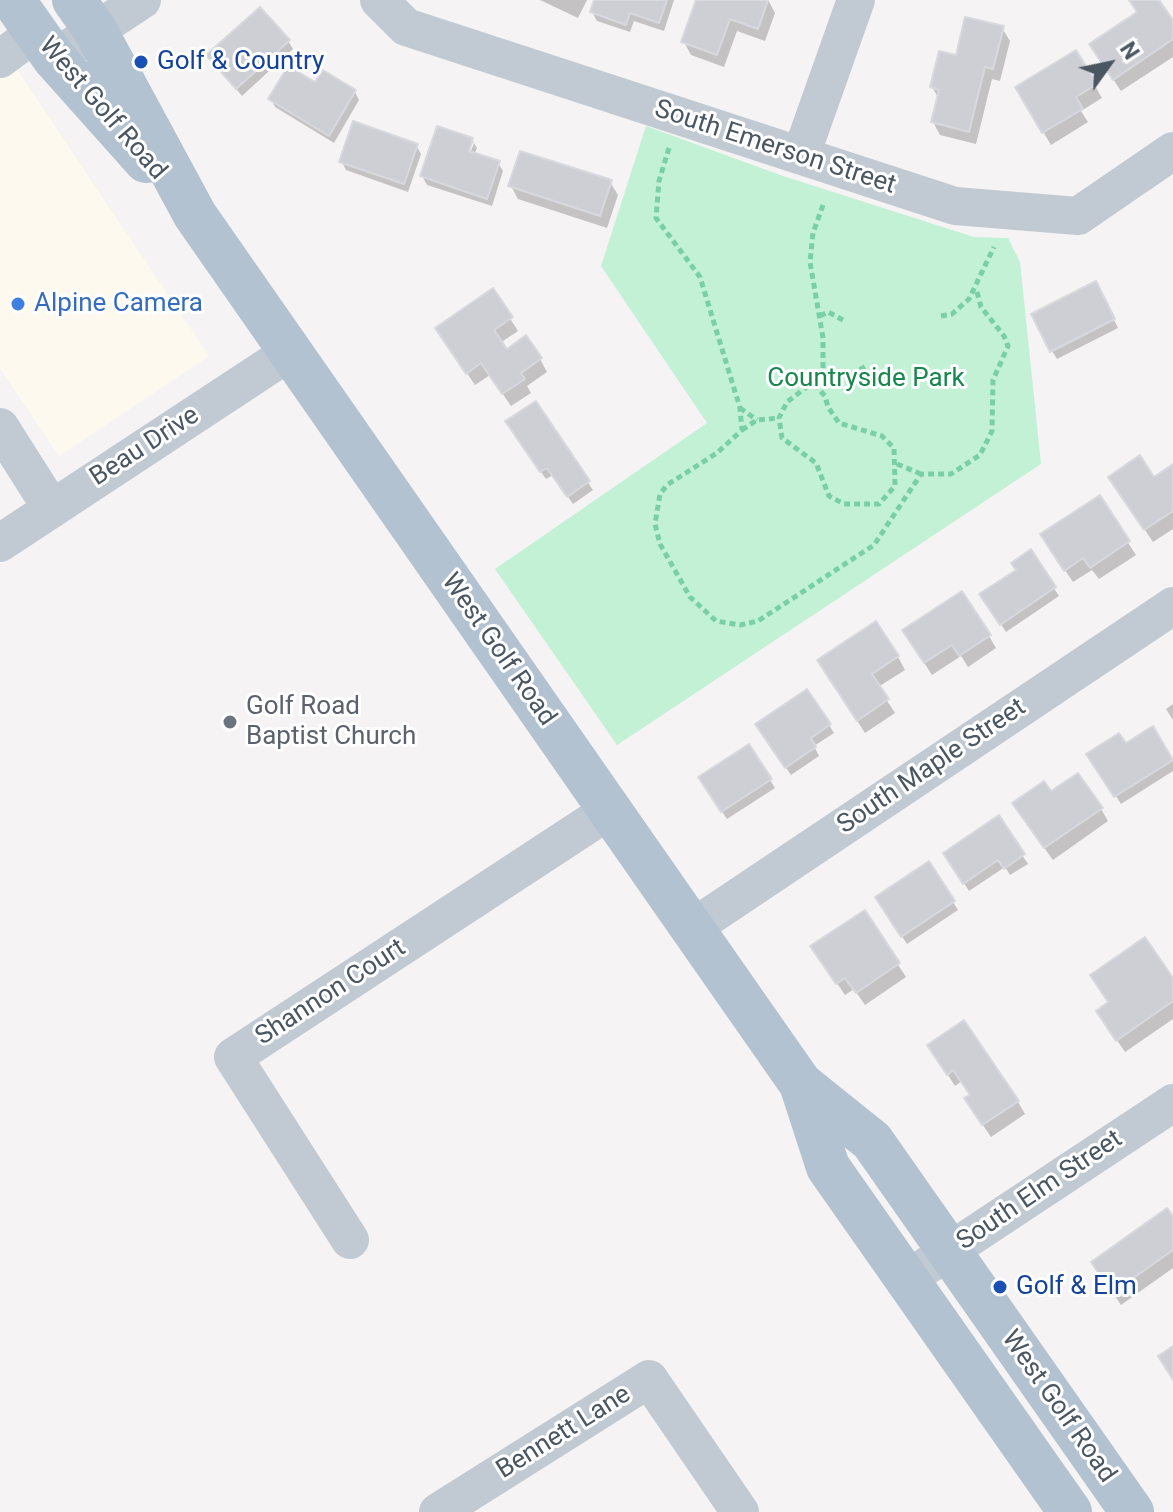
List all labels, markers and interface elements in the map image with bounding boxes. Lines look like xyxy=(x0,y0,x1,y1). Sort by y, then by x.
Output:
north arrow xyxy=(1069,24,1149,104)
street label: West Golf Road xyxy=(32,31,172,187)
text: N xyxy=(1115,37,1144,64)
place label: Golf & Country xyxy=(157,46,324,78)
marker: Golf & Country xyxy=(132,53,150,71)
street label: South Emerson Street xyxy=(650,94,900,202)
place label: Alpine Camera xyxy=(34,288,203,320)
marker: Alpine Camera xyxy=(9,295,27,313)
park label: Countryside Park xyxy=(767,363,965,395)
street label: Beau Drive xyxy=(85,400,205,494)
street label: West Golf Road xyxy=(434,568,562,732)
place label: Golf Road Baptist Church xyxy=(246,691,416,752)
street label: South Maple Street xyxy=(832,692,1032,842)
marker: Golf Road Baptist Church xyxy=(221,713,239,731)
street label: Shannon Court xyxy=(250,933,412,1053)
street label: South Elm Street xyxy=(951,1124,1129,1258)
place label: Golf & Elm xyxy=(1016,1271,1137,1303)
marker: Golf & Elm xyxy=(991,1278,1009,1296)
street label: West Golf Road xyxy=(994,1325,1122,1489)
street label: Bennett Lane xyxy=(491,1379,637,1487)

